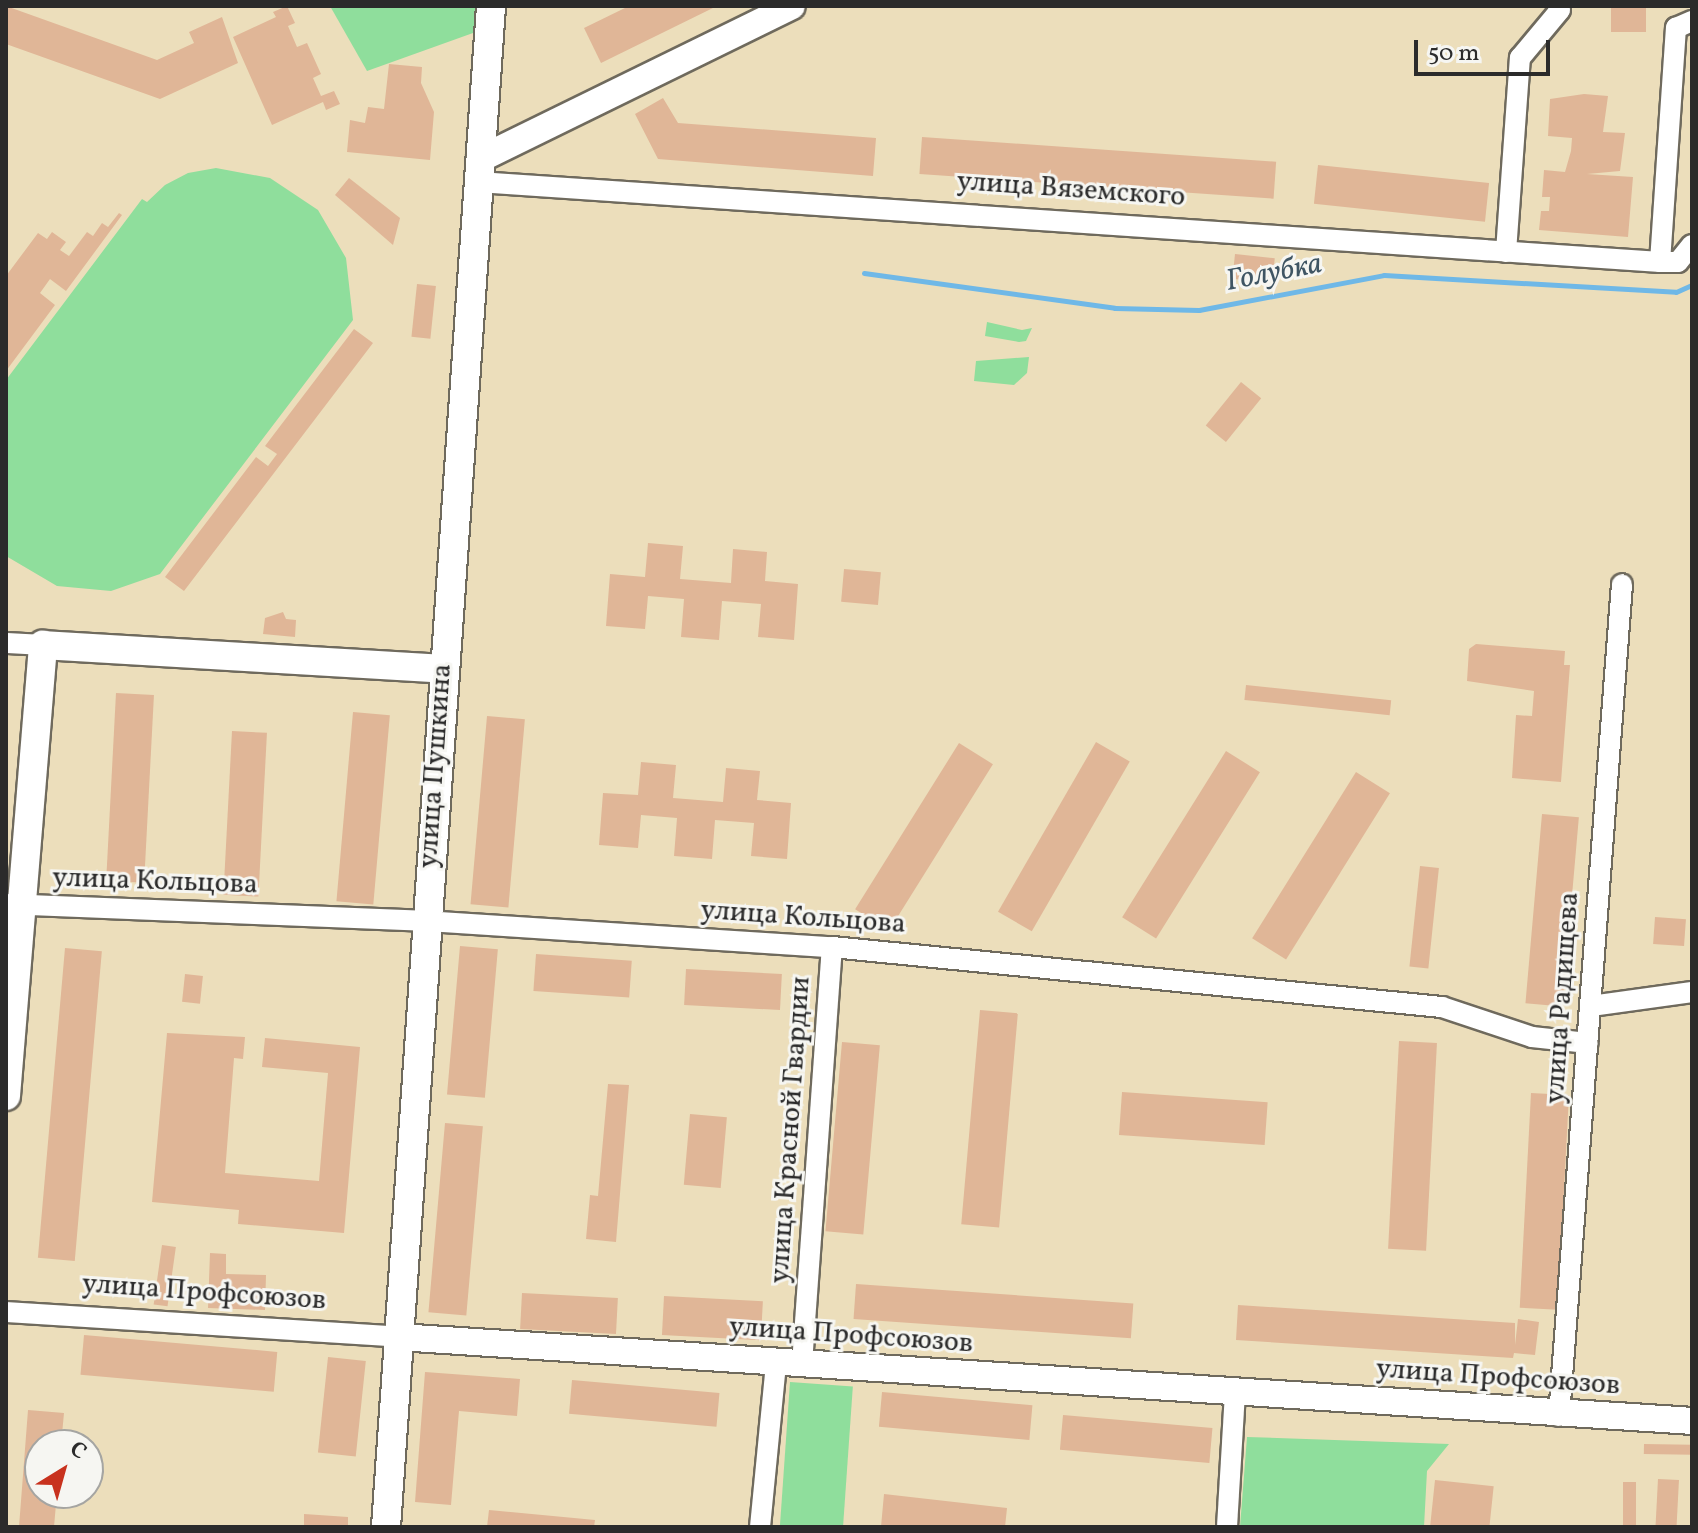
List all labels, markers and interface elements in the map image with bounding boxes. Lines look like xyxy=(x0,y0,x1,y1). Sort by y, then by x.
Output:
scale bar xyxy=(1418,24,1554,74)
text: 50 m xyxy=(1428,37,1480,71)
street label: улица Вяземского xyxy=(956,165,1186,215)
water label: Голубка xyxy=(1223,246,1325,300)
street label: улица Пушкина xyxy=(412,663,460,869)
street label: улица Кольцова xyxy=(52,862,258,902)
street label: улица Радищева xyxy=(1539,891,1587,1105)
street label: улица Кольцова xyxy=(699,894,907,942)
street label: улица Красной Гвардии xyxy=(764,975,818,1285)
street label: улица Профсоюзов xyxy=(81,1268,327,1318)
street label: улица Профсоюзов xyxy=(728,1311,974,1361)
street label: улица Профсоюзов xyxy=(1375,1353,1621,1403)
north arrow xyxy=(24,1429,104,1509)
text: С xyxy=(63,1434,93,1468)

